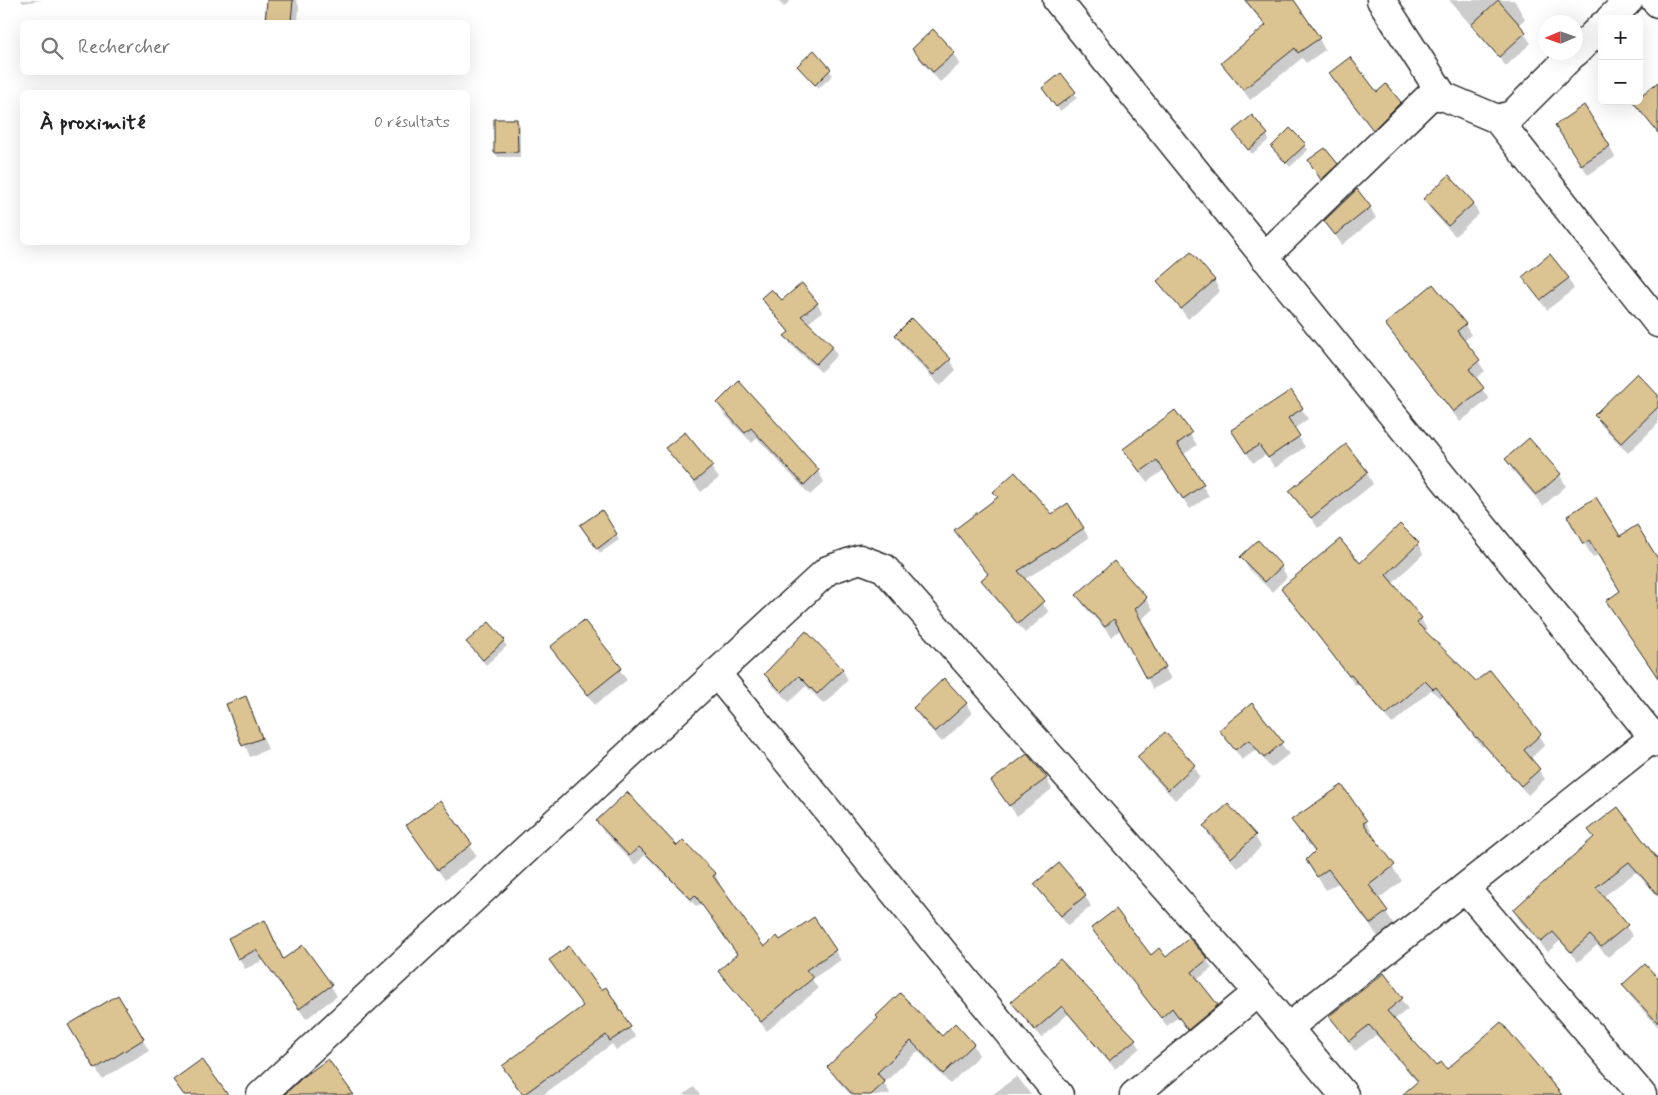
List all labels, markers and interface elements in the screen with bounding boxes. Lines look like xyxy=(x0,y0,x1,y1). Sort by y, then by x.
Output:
north arrow xyxy=(1538,15,1583,60)
map controls xyxy=(1598,15,1643,105)
button: + xyxy=(1598,15,1643,60)
search box xyxy=(20,20,470,75)
icon: search xyxy=(38,34,66,62)
text: Rechercher xyxy=(78,35,170,60)
button: − xyxy=(1598,60,1643,105)
text: À proximité xyxy=(40,109,146,137)
text: 0 résultats xyxy=(374,112,450,133)

